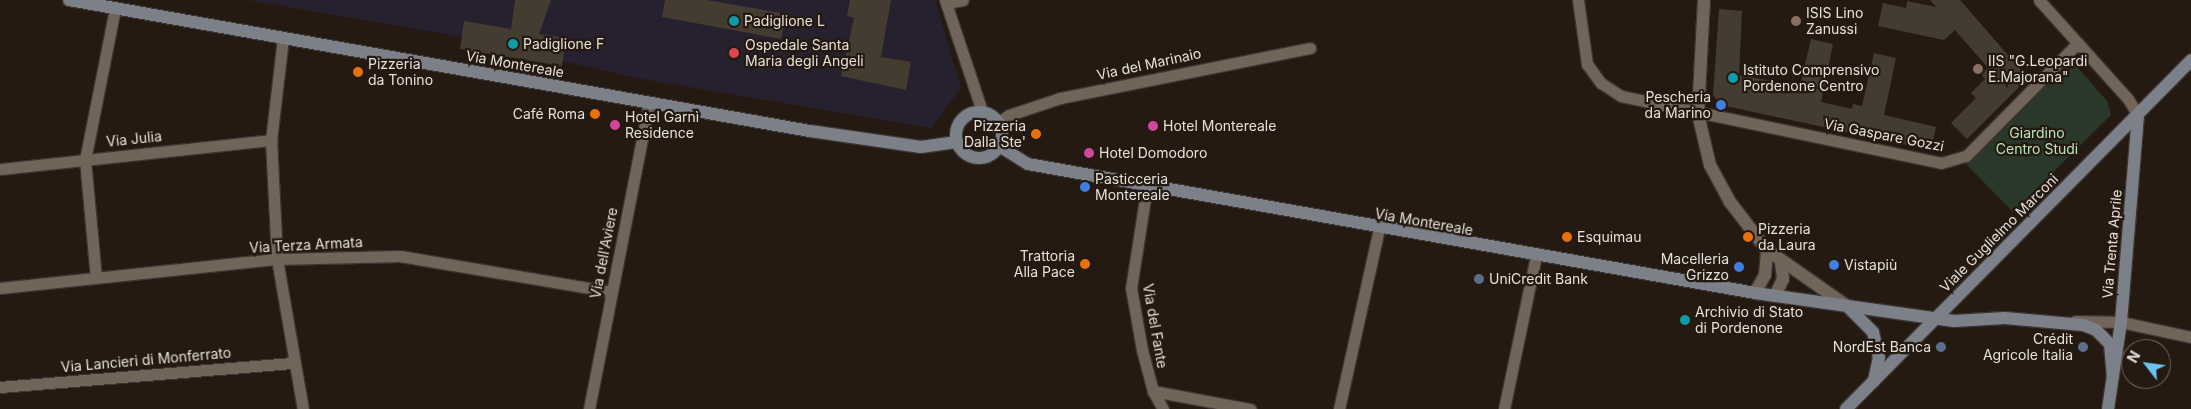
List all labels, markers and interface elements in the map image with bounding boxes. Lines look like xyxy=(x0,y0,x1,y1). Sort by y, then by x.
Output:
place label: ISIS Lino Zanussi xyxy=(1806,5,1863,38)
place label: Padiglione L xyxy=(744,13,825,29)
marker: Padiglione L xyxy=(728,15,740,27)
marker: ISIS Lino Zanussi xyxy=(1790,15,1802,27)
place label: Padiglione F xyxy=(523,36,604,52)
place label: Ospedale Santa Maria degli Angeli xyxy=(745,37,864,70)
marker: Padiglione F xyxy=(507,38,519,50)
street label: Via del Marinaio xyxy=(1095,45,1203,83)
marker: Ospedale Santa Maria degli Angeli xyxy=(727,46,741,60)
street label: Via Montereale xyxy=(465,47,565,81)
place label: IIS "G.Leopardi E.Majorana" xyxy=(1988,53,2087,85)
place label: Pizzeria da Tonino xyxy=(368,56,433,88)
place label: Istituto Comprensivo Pordenone Centro xyxy=(1743,62,1879,94)
marker: IIS "G.Leopardi E.Majorana" xyxy=(1972,63,1984,75)
marker: Pizzeria da Tonino xyxy=(352,66,364,78)
marker: Istituto Comprensivo Pordenone Centro xyxy=(1727,72,1739,84)
place label: Pescheria da Marino xyxy=(1645,89,1711,121)
marker: Pescheria da Marino xyxy=(1715,99,1727,111)
place label: Café Roma xyxy=(513,106,585,122)
marker: Café Roma xyxy=(589,108,601,120)
place label: Hotel Garnì Residence xyxy=(625,109,699,142)
street label: Via Gaspare Gozzi xyxy=(1823,115,1945,155)
place label: Pizzeria Dalla Ste' xyxy=(964,118,1026,150)
place label: Hotel Montereale xyxy=(1163,118,1276,134)
marker: Hotel Garnì Residence xyxy=(609,119,621,131)
marker: Hotel Montereale xyxy=(1147,120,1159,132)
park label: Giardino Centro Studi xyxy=(1996,125,2078,158)
street label: Via Julia xyxy=(105,128,163,150)
marker: Pizzeria Dalla Ste' xyxy=(1030,128,1042,140)
place label: Hotel Domodoro xyxy=(1099,145,1207,161)
marker: Hotel Domodoro xyxy=(1083,147,1095,159)
street label: Viale Guglielmo Marconi xyxy=(1936,170,2062,296)
place label: Pasticceria Montereale xyxy=(1095,171,1170,203)
marker: Pasticceria Montereale xyxy=(1079,181,1091,193)
street label: Via Trenta Aprile xyxy=(2099,189,2125,299)
street label: Via Montereale xyxy=(1374,205,1474,239)
street label: Via dell'Aviere xyxy=(587,206,621,300)
place label: Pizzeria da Laura xyxy=(1758,221,1816,253)
place label: Esquimau xyxy=(1577,229,1641,245)
marker: Esquimau xyxy=(1561,231,1573,243)
marker: Pizzeria da Laura xyxy=(1742,231,1754,243)
street label: Via Terza Armata xyxy=(249,234,363,256)
place label: Trattoria Alla Pace xyxy=(1014,248,1075,280)
place label: Macelleria Grizzo xyxy=(1661,251,1729,284)
place label: Vistapiù xyxy=(1844,257,1897,273)
marker: Trattoria Alla Pace xyxy=(1079,258,1091,270)
marker: Vistapiù xyxy=(1828,259,1840,271)
marker: Macelleria Grizzo xyxy=(1733,261,1745,273)
place label: UniCredit Bank xyxy=(1489,271,1588,287)
marker: UniCredit Bank xyxy=(1473,273,1485,285)
street label: Via del Fante xyxy=(1139,282,1171,370)
place label: Archivio di Stato di Pordenone xyxy=(1695,304,1803,336)
marker: Archivio di Stato di Pordenone xyxy=(1679,314,1691,326)
place label: Crédit Agricole Italia xyxy=(1983,331,2073,364)
place label: NordEst Banca xyxy=(1833,339,1931,355)
north arrow xyxy=(2121,339,2171,389)
marker: NordEst Banca xyxy=(1935,341,1947,353)
marker: Crédit Agricole Italia xyxy=(2077,341,2089,353)
street label: Via Lancieri di Monferrato xyxy=(60,344,232,376)
text: N xyxy=(2123,348,2143,366)

